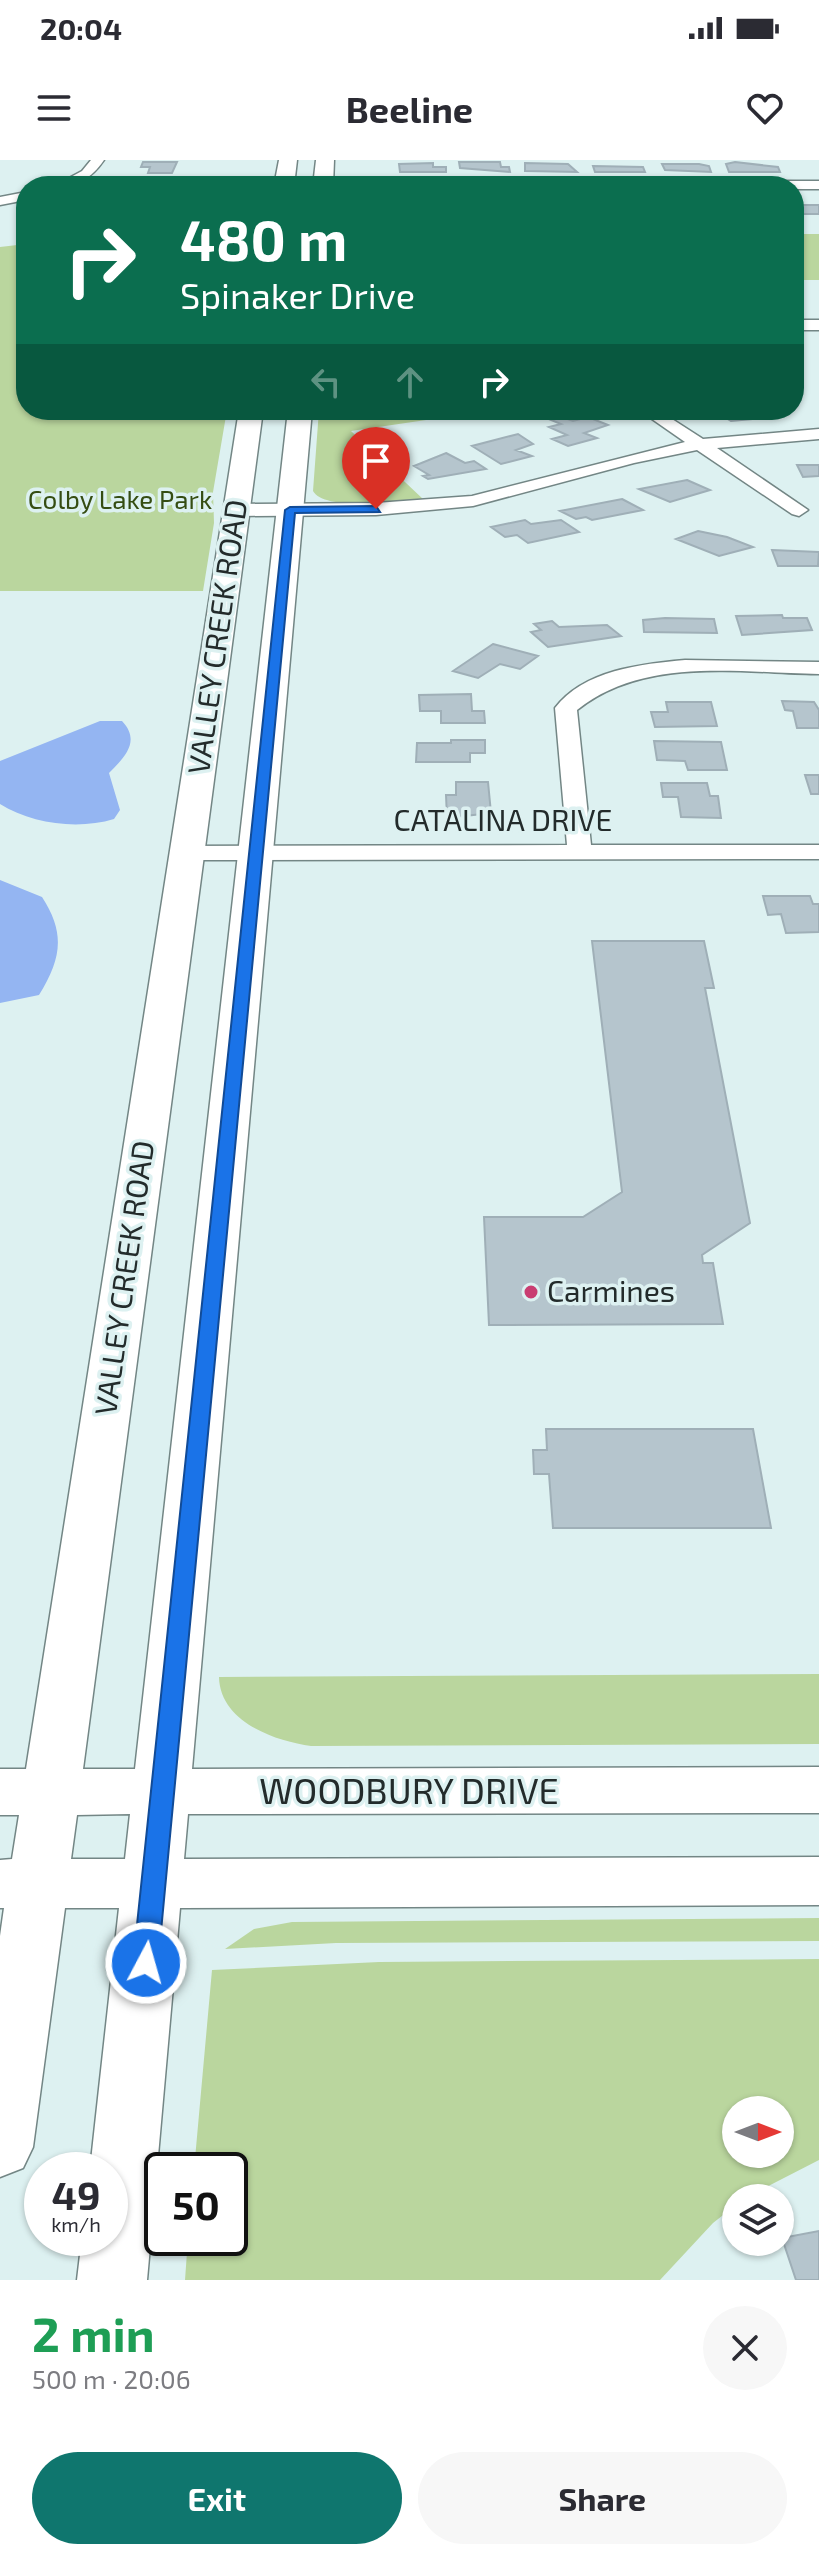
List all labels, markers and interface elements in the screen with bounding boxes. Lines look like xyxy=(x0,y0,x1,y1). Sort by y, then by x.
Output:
text: 20:04 xyxy=(40,10,122,46)
icon: menu xyxy=(32,86,76,130)
icon: heart xyxy=(743,86,787,130)
text: Beeline xyxy=(346,87,473,130)
text: 480 m xyxy=(180,205,347,272)
icon: right xyxy=(48,208,152,312)
text: Spinaker Drive xyxy=(180,273,415,316)
icon: left xyxy=(304,360,348,404)
icon: ahead xyxy=(388,360,432,404)
icon: right xyxy=(472,360,516,404)
pin xyxy=(342,427,410,509)
icon: arrive xyxy=(354,439,398,483)
park label: Colby Lake Park xyxy=(28,483,212,514)
street label: VALLEY CREEK ROAD xyxy=(179,497,253,776)
street label: CATALINA DRIVE xyxy=(394,801,612,837)
street label: VALLEY CREEK ROAD xyxy=(86,1138,160,1417)
place label: Carmines xyxy=(547,1272,675,1308)
marker: Carmines xyxy=(522,1283,540,1301)
street label: WOODBURY DRIVE xyxy=(259,1768,559,1811)
position arrow xyxy=(104,1921,188,2005)
north arrow xyxy=(722,2096,794,2168)
map controls xyxy=(722,2096,794,2256)
speed limit sign: 50 xyxy=(144,2152,248,2256)
text: 49 xyxy=(51,2170,101,2218)
button: layers xyxy=(722,2184,794,2256)
text: km/h xyxy=(51,2212,101,2236)
text: 2 min xyxy=(32,2304,155,2362)
button: close xyxy=(703,2306,787,2390)
text: 500 m · 20:06 xyxy=(32,2363,191,2394)
button: Exit xyxy=(32,2452,402,2544)
button: Share xyxy=(418,2452,787,2544)

